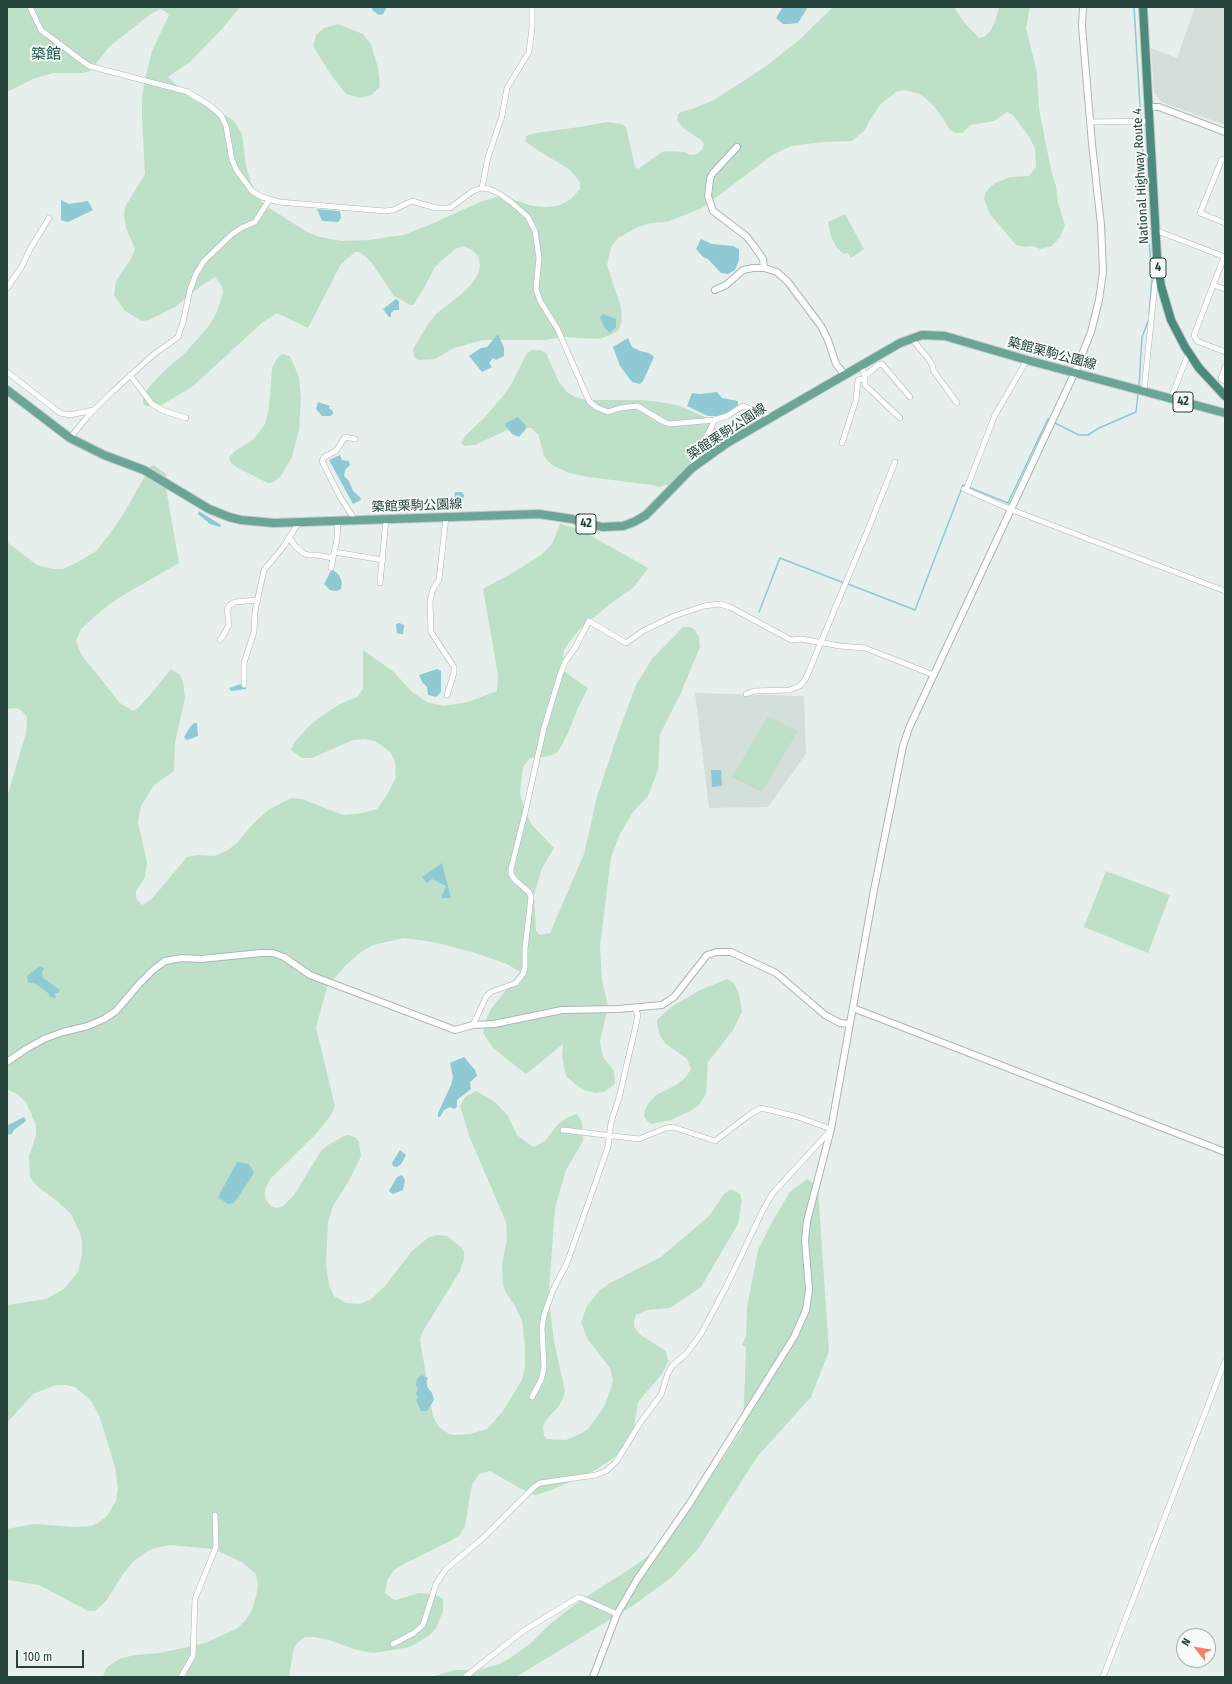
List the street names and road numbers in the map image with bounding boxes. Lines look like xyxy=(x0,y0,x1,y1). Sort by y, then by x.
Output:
street label: National Highway Route 4 xyxy=(1130,108,1152,244)
road number: 4 xyxy=(1150,258,1166,278)
street label: 築館栗駒公園線 xyxy=(1006,335,1098,373)
road number: 42 xyxy=(1173,392,1193,412)
street label: 築館栗駒公園線 xyxy=(685,401,769,463)
street label: 築館栗駒公園線 xyxy=(371,497,463,515)
road number: 42 xyxy=(576,514,596,534)

